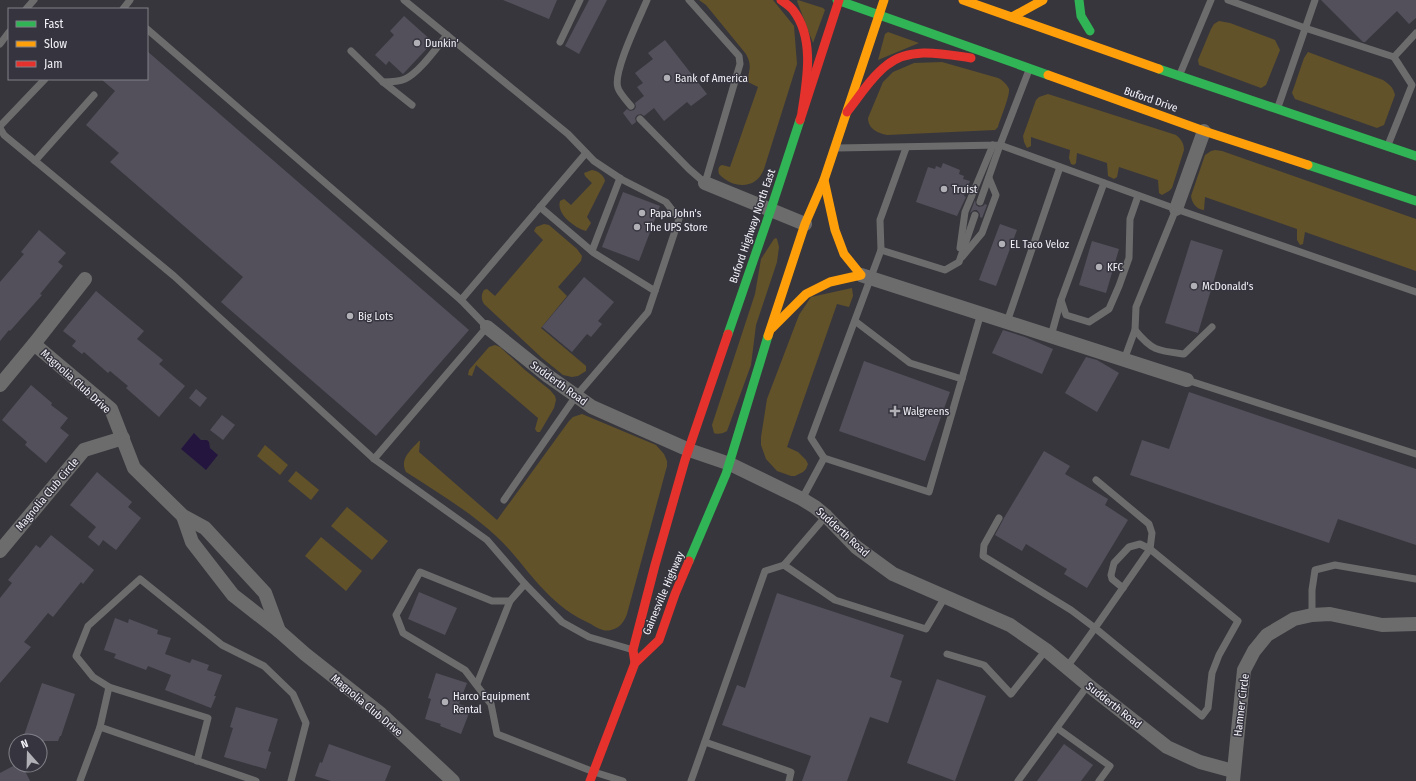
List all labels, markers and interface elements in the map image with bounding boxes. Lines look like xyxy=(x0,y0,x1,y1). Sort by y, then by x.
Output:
legend xyxy=(8,8,148,80)
text: Fast xyxy=(44,17,63,31)
text: Slow xyxy=(44,37,67,51)
place label: Dunkin' xyxy=(425,37,459,50)
marker: Dunkin' xyxy=(412,38,422,48)
text: Jam xyxy=(44,57,62,71)
place label: Bank of America xyxy=(675,72,748,85)
marker: Bank of America xyxy=(662,73,672,83)
street label: Buford Drive xyxy=(1122,84,1179,115)
street label: Buford Highway North East xyxy=(727,167,778,285)
place label: Truist xyxy=(952,183,978,196)
marker: Truist xyxy=(939,184,949,194)
place label: Papa John's xyxy=(650,207,702,220)
marker: Papa John's xyxy=(637,208,647,218)
place label: The UPS Store xyxy=(645,221,708,234)
marker: The UPS Store xyxy=(632,222,642,232)
place label: EL Taco Veloz xyxy=(1010,238,1070,251)
marker: EL Taco Veloz xyxy=(997,239,1007,249)
place label: KFC xyxy=(1107,261,1123,274)
marker: KFC xyxy=(1094,262,1104,272)
place label: McDonald's xyxy=(1202,280,1254,293)
marker: McDonald's xyxy=(1189,281,1199,291)
place label: Big Lots xyxy=(358,310,394,323)
marker: Big Lots xyxy=(345,311,355,321)
street label: Magnolia Club Drive xyxy=(38,347,113,416)
street label: Sudderth Road xyxy=(528,358,590,408)
place label: Walgreens xyxy=(903,405,949,418)
marker: Walgreens xyxy=(890,406,900,416)
street label: Magnolia Club Circle xyxy=(13,455,82,533)
street label: Sudderth Road xyxy=(813,505,872,560)
street label: Gainesville Highway xyxy=(640,549,687,637)
street label: Magnolia Club Drive xyxy=(328,672,405,739)
street label: Hamner Circle xyxy=(1231,673,1252,737)
street label: Sudderth Road xyxy=(1083,680,1144,731)
place label: Harco Equipment Rental xyxy=(453,690,530,716)
marker: Harco Equipment Rental xyxy=(440,697,450,707)
north arrow xyxy=(8,733,48,773)
text: N xyxy=(19,737,30,751)

